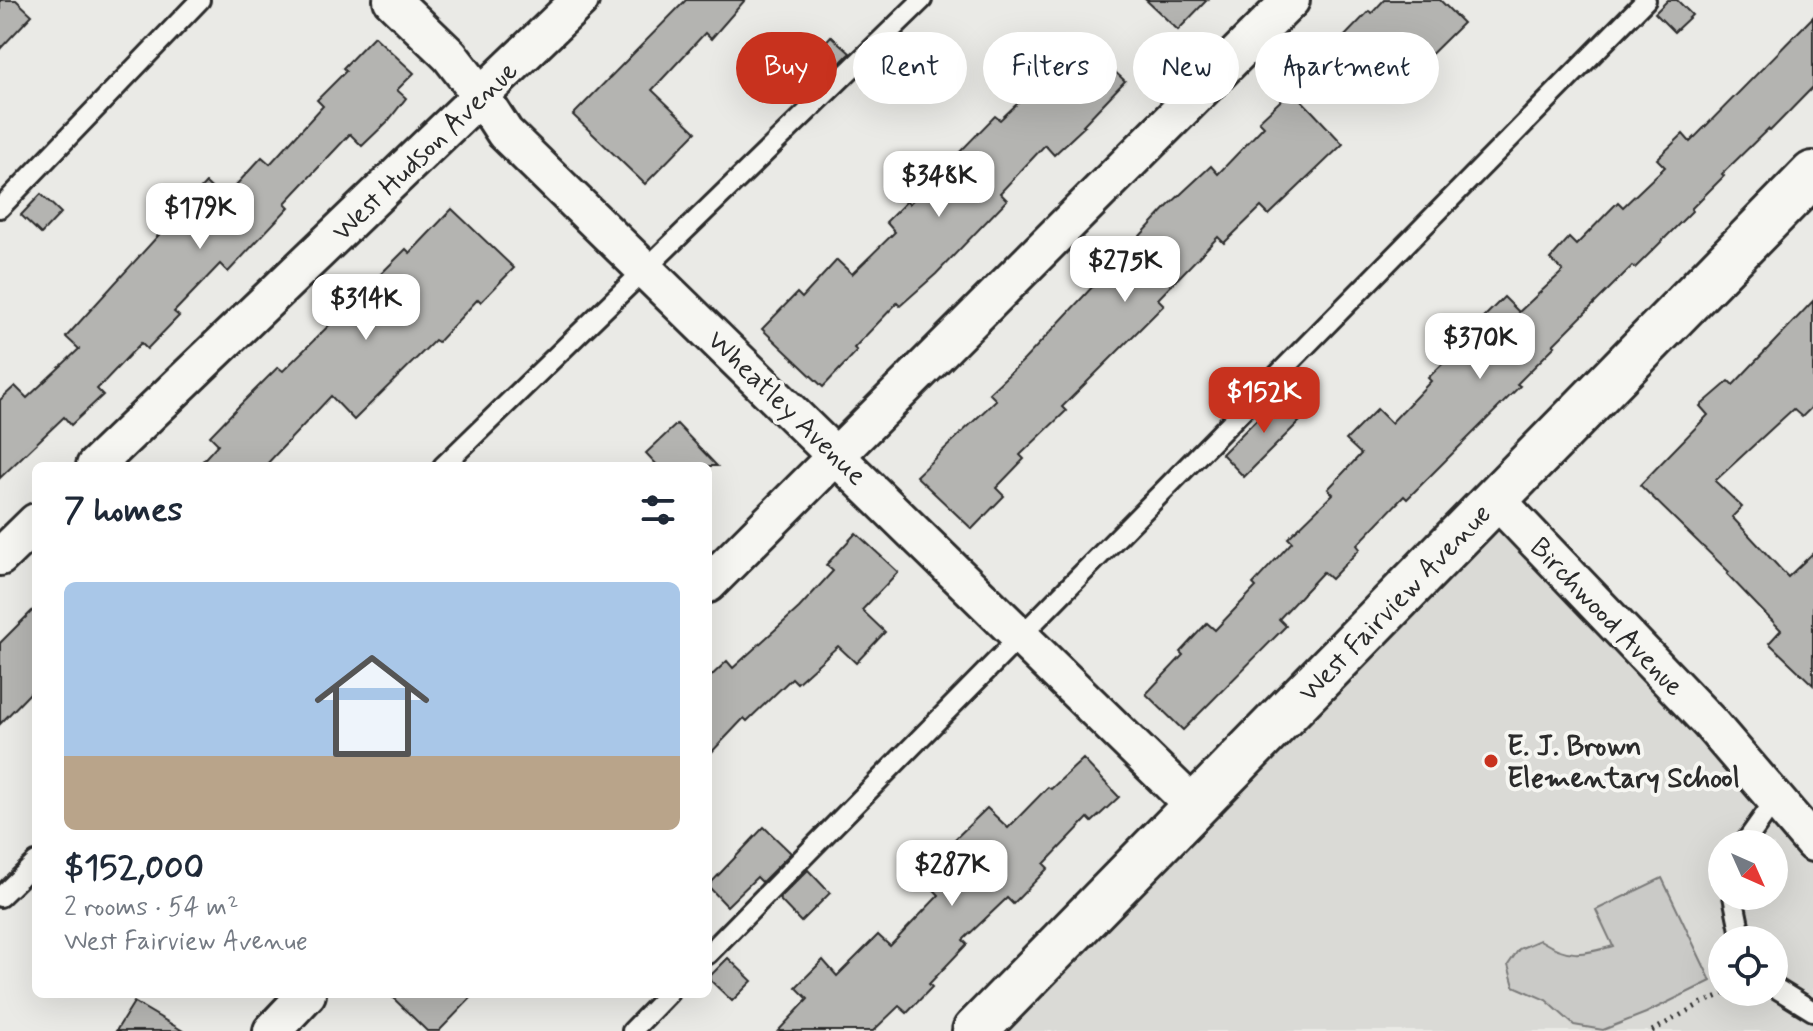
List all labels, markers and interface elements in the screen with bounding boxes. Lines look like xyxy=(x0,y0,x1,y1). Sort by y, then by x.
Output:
chip: Buy xyxy=(736,32,837,104)
chip: Rent xyxy=(853,32,967,104)
chip: Filters xyxy=(983,32,1117,104)
chip: New xyxy=(1133,32,1239,104)
chip: Apartment xyxy=(1255,32,1439,104)
street label: West Hudson Avenue xyxy=(325,53,527,250)
pin: $348K xyxy=(883,151,995,219)
text: $348K xyxy=(901,160,977,194)
pin: $179K xyxy=(144,183,256,251)
text: $179K xyxy=(164,192,236,226)
pin: $275K xyxy=(1069,236,1181,304)
text: $275K xyxy=(1088,245,1162,279)
pin: $314K xyxy=(310,274,422,342)
text: $314K xyxy=(330,283,402,317)
pin: $370K xyxy=(1424,313,1536,381)
text: $370K xyxy=(1443,322,1517,356)
street label: Wheatley Avenue xyxy=(698,323,874,494)
pin: $152K xyxy=(1208,367,1320,435)
text: $152K xyxy=(1227,376,1301,410)
text: 7 homes xyxy=(64,488,183,533)
icon: filters xyxy=(636,488,680,532)
street label: West Fairview Avenue xyxy=(1291,496,1500,711)
street label: Birchwood Avenue xyxy=(1521,530,1692,705)
icon: home xyxy=(300,634,444,778)
place label: E. J. Brown Elementary School xyxy=(1507,729,1740,798)
marker: E. J. Brown Elementary School xyxy=(1482,752,1500,770)
north arrow xyxy=(1708,830,1788,910)
map controls xyxy=(1708,830,1788,1006)
pin: $287K xyxy=(896,840,1008,908)
text: $152,000 xyxy=(64,846,204,891)
text: $287K xyxy=(914,849,990,883)
text: 2 rooms · 54 m² xyxy=(64,891,239,925)
text: West Fairview Avenue xyxy=(64,925,308,959)
button: locate xyxy=(1708,926,1788,1006)

